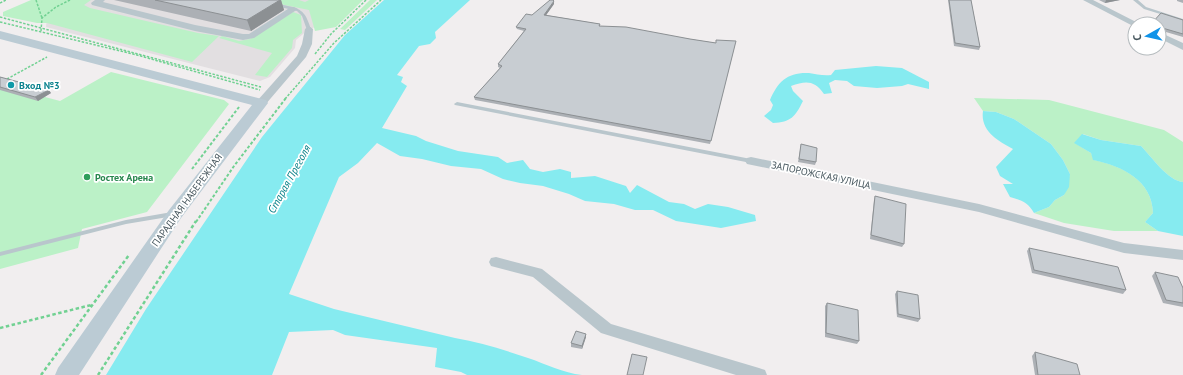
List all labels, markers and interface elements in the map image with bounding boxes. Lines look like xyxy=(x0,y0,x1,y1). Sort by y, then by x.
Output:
north arrow xyxy=(1127,16,1167,56)
text: С xyxy=(1130,33,1144,41)
place label: Вход №3 xyxy=(19,79,60,92)
marker: Вход №3 xyxy=(6,80,16,90)
water label: Старая Преголя xyxy=(264,142,314,216)
street label: ПАРАДНАЯ НАБЕРЕЖНАЯ xyxy=(149,151,225,249)
street label: ЗАПОРОЖСКАЯ УЛИЦА xyxy=(770,158,872,192)
place label: Ростех Арена xyxy=(95,171,153,184)
marker: Ростех Арена xyxy=(82,172,92,182)

